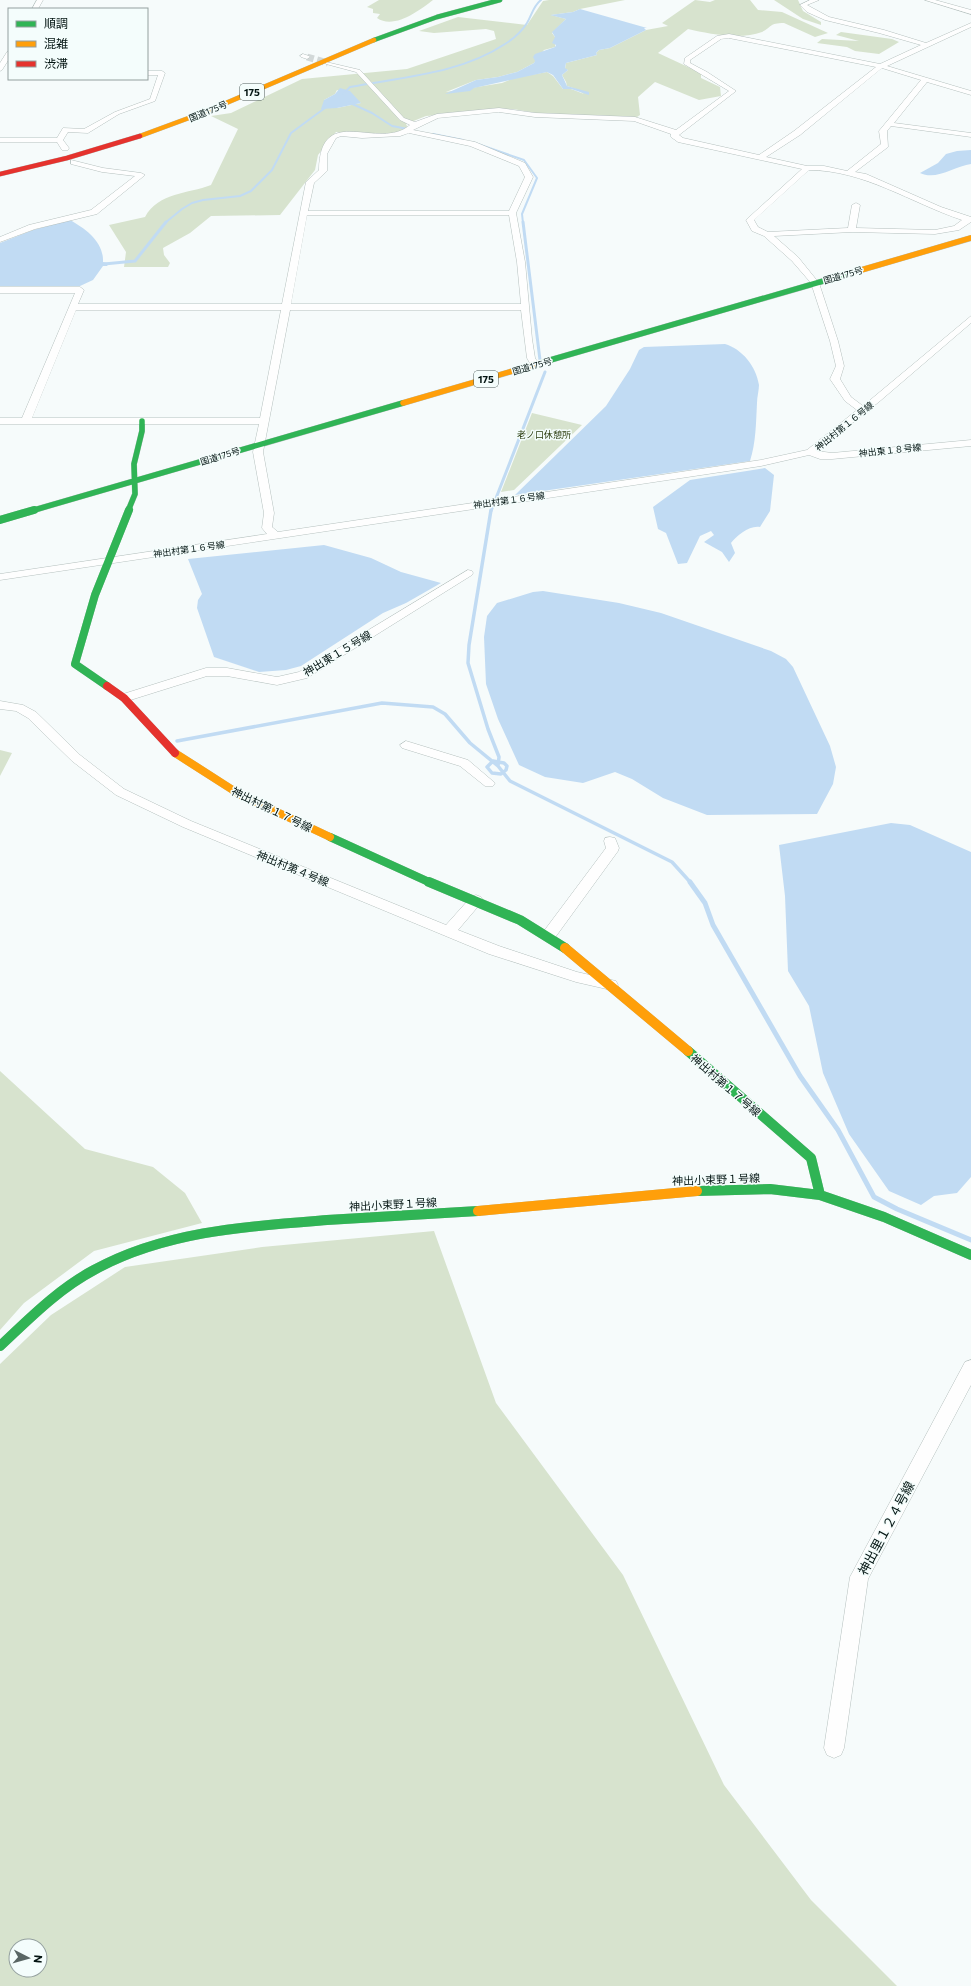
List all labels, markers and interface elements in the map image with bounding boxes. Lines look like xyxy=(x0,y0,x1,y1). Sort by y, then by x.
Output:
legend xyxy=(8,8,148,80)
text: 順調 xyxy=(44,16,68,30)
text: 混雑 xyxy=(44,36,68,50)
text: 渋滞 xyxy=(44,56,68,70)
road number: 175 xyxy=(240,84,264,100)
street label: 国道175号 xyxy=(187,98,229,124)
street label: 国道175号 xyxy=(822,264,864,286)
street label: 国道175号 xyxy=(511,355,553,377)
road number: 175 xyxy=(474,371,498,387)
street label: 神出村第１６号線 xyxy=(813,398,876,453)
park label: 老ノ口休憩所 xyxy=(517,429,571,440)
street label: 神出東１８号線 xyxy=(858,441,923,459)
street label: 国道175号 xyxy=(199,445,241,467)
street label: 神出村第１６号線 xyxy=(473,489,546,510)
street label: 神出村第１６号線 xyxy=(153,538,226,559)
street label: 神出東１５号線 xyxy=(301,628,373,678)
street label: 神出村第１７号線 xyxy=(230,784,314,834)
street label: 神出村第４号線 xyxy=(255,848,331,888)
street label: 神出村第１７号線 xyxy=(689,1051,763,1119)
street label: 神出小束野１号線 xyxy=(672,1171,760,1187)
street label: 神出小束野１号線 xyxy=(349,1195,437,1213)
street label: 神出里１２４号線 xyxy=(855,1478,917,1578)
north arrow xyxy=(8,1938,48,1978)
text: N xyxy=(32,1954,45,1964)

